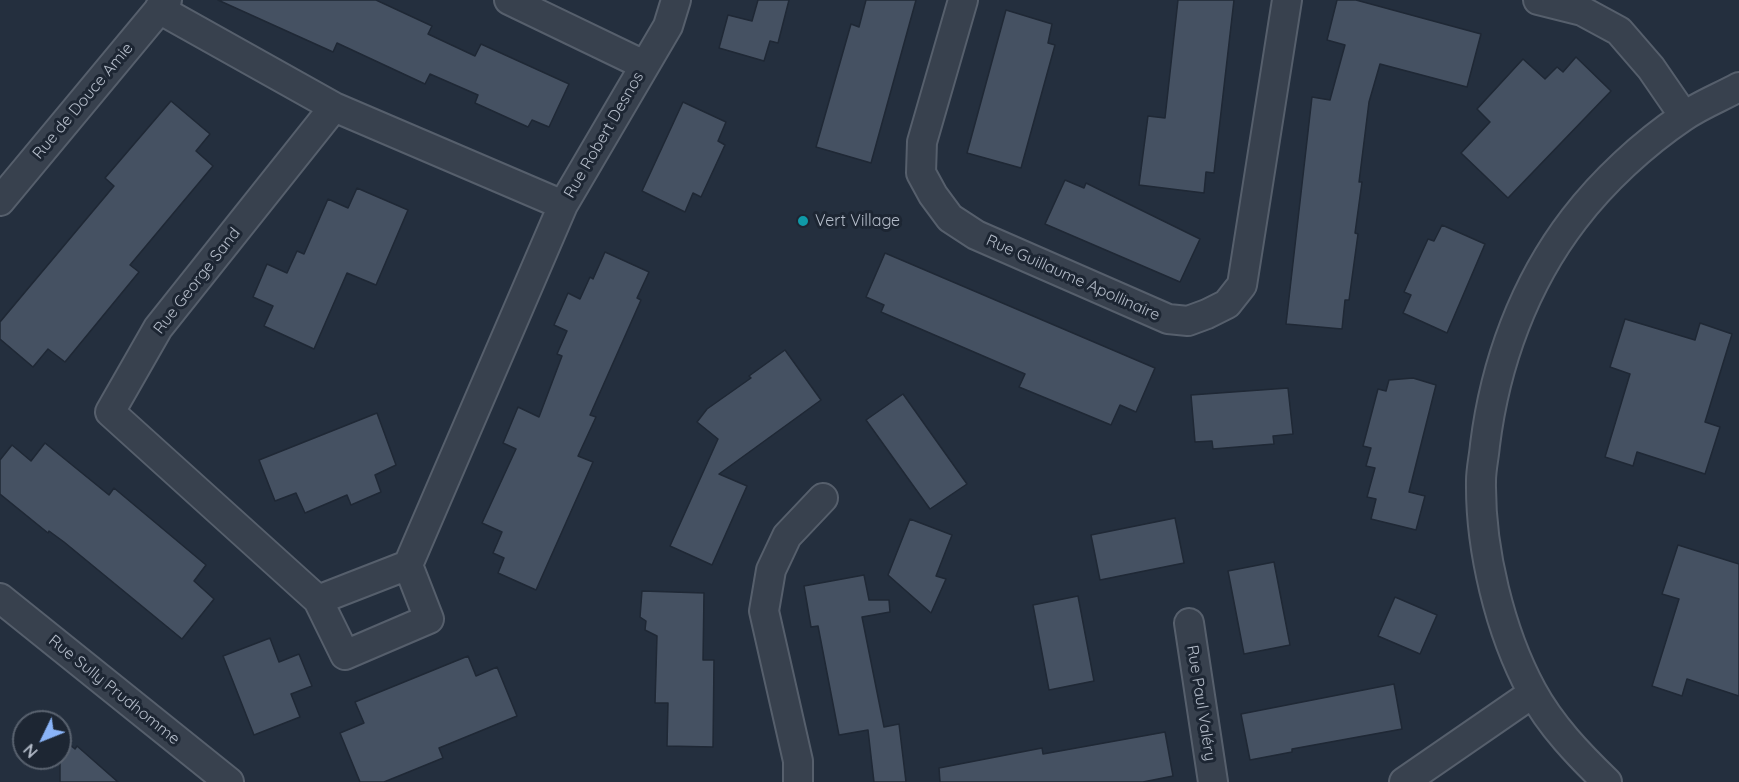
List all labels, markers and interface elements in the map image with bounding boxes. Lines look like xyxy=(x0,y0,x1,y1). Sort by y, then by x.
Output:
street label: Rue de Douce Amie xyxy=(29,39,137,163)
street label: Rue Robert Desnos xyxy=(560,68,648,202)
place label: Vert Village xyxy=(815,211,900,231)
marker: Vert Village xyxy=(796,214,810,228)
street label: Rue George Sand xyxy=(150,224,244,338)
street label: Rue Guillaume Apollinaire xyxy=(983,231,1163,325)
street label: Rue Sully Prudhomme xyxy=(45,631,183,749)
street label: Rue Paul Valéry xyxy=(1182,644,1220,762)
north arrow xyxy=(12,710,72,770)
text: N xyxy=(19,740,42,762)

